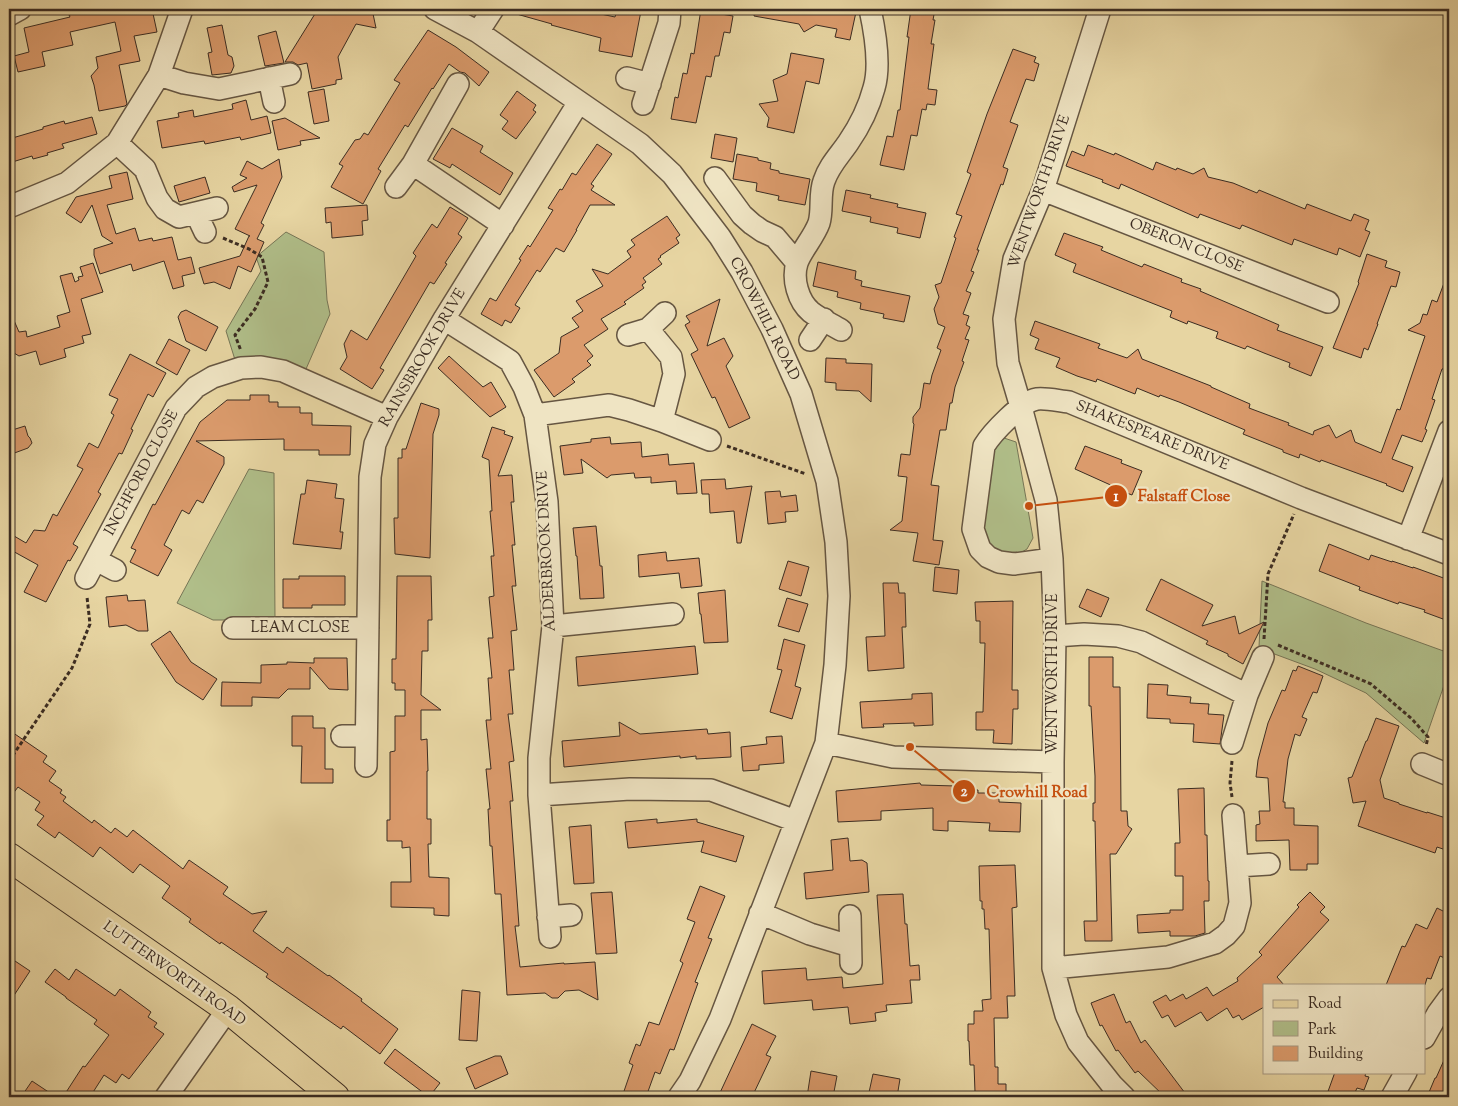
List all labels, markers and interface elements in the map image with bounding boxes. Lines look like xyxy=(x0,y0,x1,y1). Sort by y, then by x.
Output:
street label: WENTWORTH DRIVE xyxy=(1004,112,1076,272)
street label: OBERON CLOSE xyxy=(1126,214,1246,278)
street label: CROWHILL ROAD xyxy=(724,254,804,384)
street label: RAINSBROOK DRIVE xyxy=(375,285,471,431)
street label: SHAKESPEARE DRIVE xyxy=(1072,396,1232,476)
street label: INCHFORD CLOSE xyxy=(100,406,184,540)
street label: ALDERBROOK DRIVE xyxy=(532,470,562,632)
callout: Falstaff Close xyxy=(1103,480,1241,511)
text: Falstaff Close xyxy=(1138,486,1231,509)
text: 1 xyxy=(1113,487,1119,508)
street label: WENTWORTH DRIVE xyxy=(1043,593,1064,755)
street label: LEAM CLOSE xyxy=(250,618,350,639)
callout: Crowhill Road xyxy=(951,776,1098,807)
text: 2 xyxy=(960,782,968,803)
text: Crowhill Road xyxy=(986,782,1089,805)
street label: LUTTERWORTH ROAD xyxy=(98,916,250,1032)
legend xyxy=(1263,984,1426,1074)
text: Road xyxy=(1308,994,1342,1015)
text: Park xyxy=(1308,1020,1337,1041)
text: Building xyxy=(1308,1044,1363,1065)

